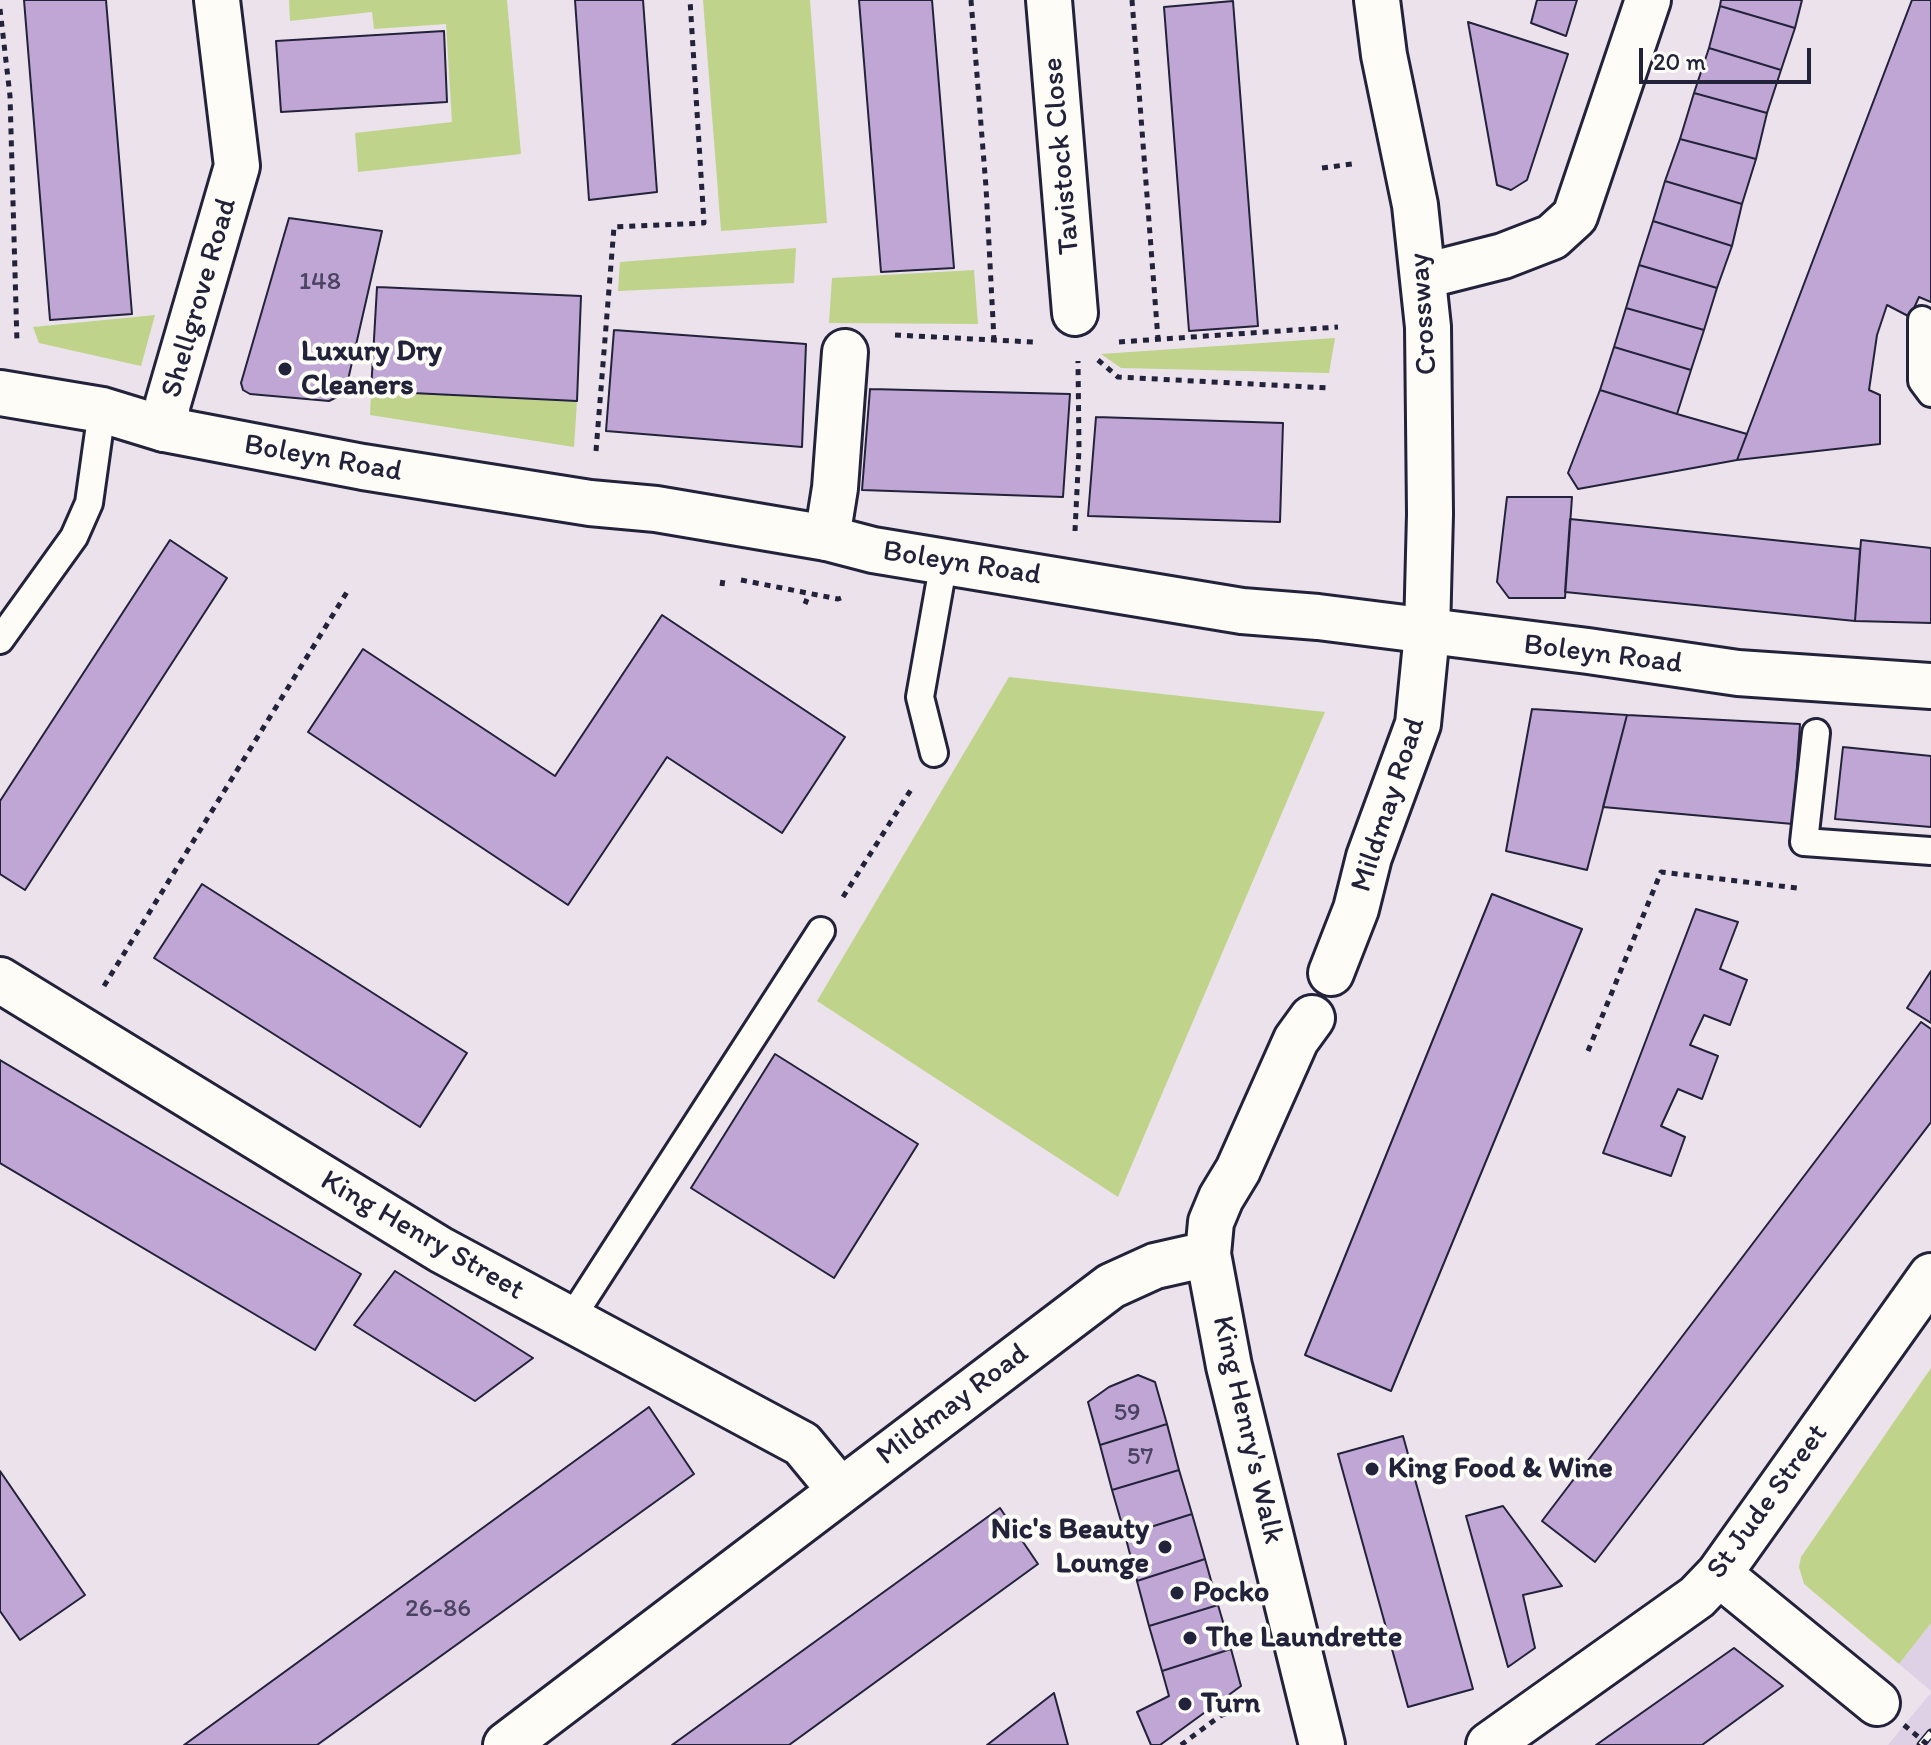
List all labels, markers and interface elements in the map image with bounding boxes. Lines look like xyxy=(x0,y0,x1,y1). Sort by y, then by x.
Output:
scale bar xyxy=(1643,32,1815,82)
text: 20 m xyxy=(1653,47,1706,76)
street label: Tavistock Close xyxy=(1035,56,1089,256)
street label: Shellgrove Road xyxy=(154,194,246,402)
street label: Crossway xyxy=(1402,252,1446,376)
house number: 148 xyxy=(299,266,341,298)
place label: Luxury Dry Cleaners xyxy=(301,334,442,404)
marker: Luxury Dry Cleaners xyxy=(276,360,294,378)
street label: Boleyn Road xyxy=(241,427,405,491)
street label: Boleyn Road xyxy=(880,534,1044,594)
street label: Boleyn Road xyxy=(1521,627,1685,683)
street label: Mildmay Road xyxy=(1344,713,1434,897)
street label: King Henry Street xyxy=(314,1163,530,1309)
street label: King Henry's Walk xyxy=(1203,1312,1291,1548)
street label: Mildmay Road xyxy=(870,1336,1036,1474)
house number: 59 xyxy=(1113,1397,1141,1429)
street label: St Jude Street xyxy=(1700,1417,1836,1587)
house number: 57 xyxy=(1127,1441,1153,1473)
place label: King Food & Wine xyxy=(1388,1451,1613,1487)
marker: King Food & Wine xyxy=(1363,1460,1381,1478)
place label: Nic's Beauty Lounge xyxy=(991,1512,1149,1582)
marker: Nic's Beauty Lounge xyxy=(1156,1538,1174,1556)
place label: Pocko xyxy=(1193,1575,1269,1611)
marker: Pocko xyxy=(1168,1584,1186,1602)
house number: 26-86 xyxy=(405,1593,471,1625)
place label: The Laundrette xyxy=(1206,1620,1402,1656)
marker: The Laundrette xyxy=(1181,1629,1199,1647)
place label: Turn xyxy=(1201,1686,1260,1722)
marker: Turn xyxy=(1176,1695,1194,1713)

